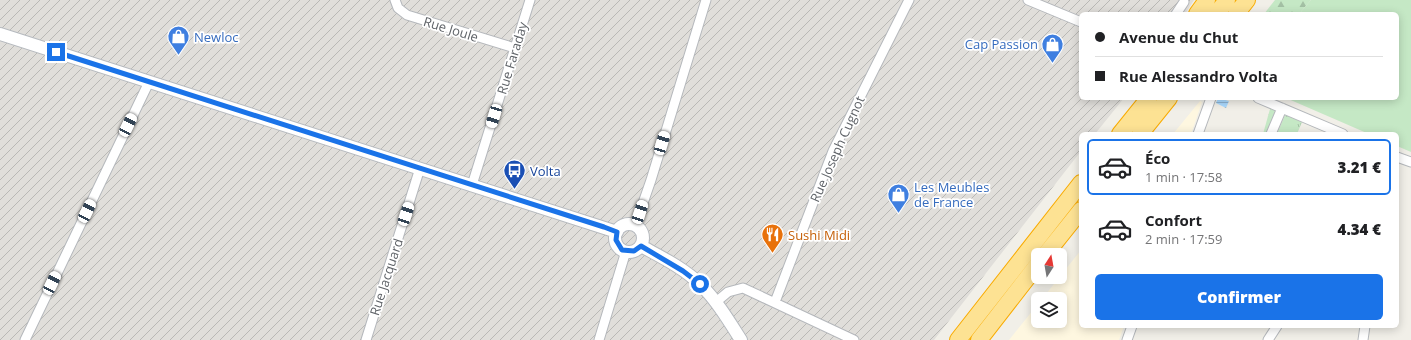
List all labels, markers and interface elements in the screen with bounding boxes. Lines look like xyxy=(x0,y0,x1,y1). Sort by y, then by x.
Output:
street label: Rue Joule xyxy=(421,12,481,46)
street label: Rue Faraday xyxy=(492,19,532,96)
shop icon: Newloc xyxy=(165,24,191,57)
text: Avenue du Chut xyxy=(1119,27,1238,47)
place label: Newloc xyxy=(194,28,239,46)
shop icon: Cap Passion xyxy=(1040,31,1066,64)
place label: Cap Passion xyxy=(965,35,1038,53)
route end xyxy=(47,43,65,61)
text: Rue Alessandro Volta xyxy=(1119,66,1278,86)
street label: Rue Joseph Cugnot xyxy=(806,93,869,205)
car xyxy=(485,103,503,129)
car xyxy=(117,112,139,138)
car xyxy=(653,130,671,156)
text: Éco xyxy=(1145,148,1170,168)
icon: car xyxy=(1097,149,1133,185)
text: 3.21 € xyxy=(1338,157,1381,177)
bus stop icon: Volta xyxy=(501,158,527,191)
place label: Volta xyxy=(530,162,561,180)
text: 1 min · 17:58 xyxy=(1145,168,1222,186)
place label: Les Meubles de France xyxy=(914,178,989,211)
shop icon: Les Meubles de France xyxy=(885,181,911,214)
car xyxy=(76,198,98,224)
car xyxy=(631,199,649,225)
car xyxy=(397,201,415,227)
text: Confort xyxy=(1145,210,1202,230)
icon: car xyxy=(1097,211,1133,247)
text: 4.34 € xyxy=(1338,219,1381,239)
restaurant icon: Sushi Midi xyxy=(760,222,786,255)
place label: Sushi Midi xyxy=(788,226,850,244)
text: 2 min · 17:59 xyxy=(1145,230,1222,248)
street label: Rue Jacquard xyxy=(365,236,407,318)
north arrow xyxy=(1031,248,1067,284)
map controls xyxy=(1031,248,1067,328)
car xyxy=(41,270,63,296)
button: Confirmer xyxy=(1095,274,1383,320)
route start xyxy=(691,275,709,293)
button: layers xyxy=(1031,292,1067,328)

